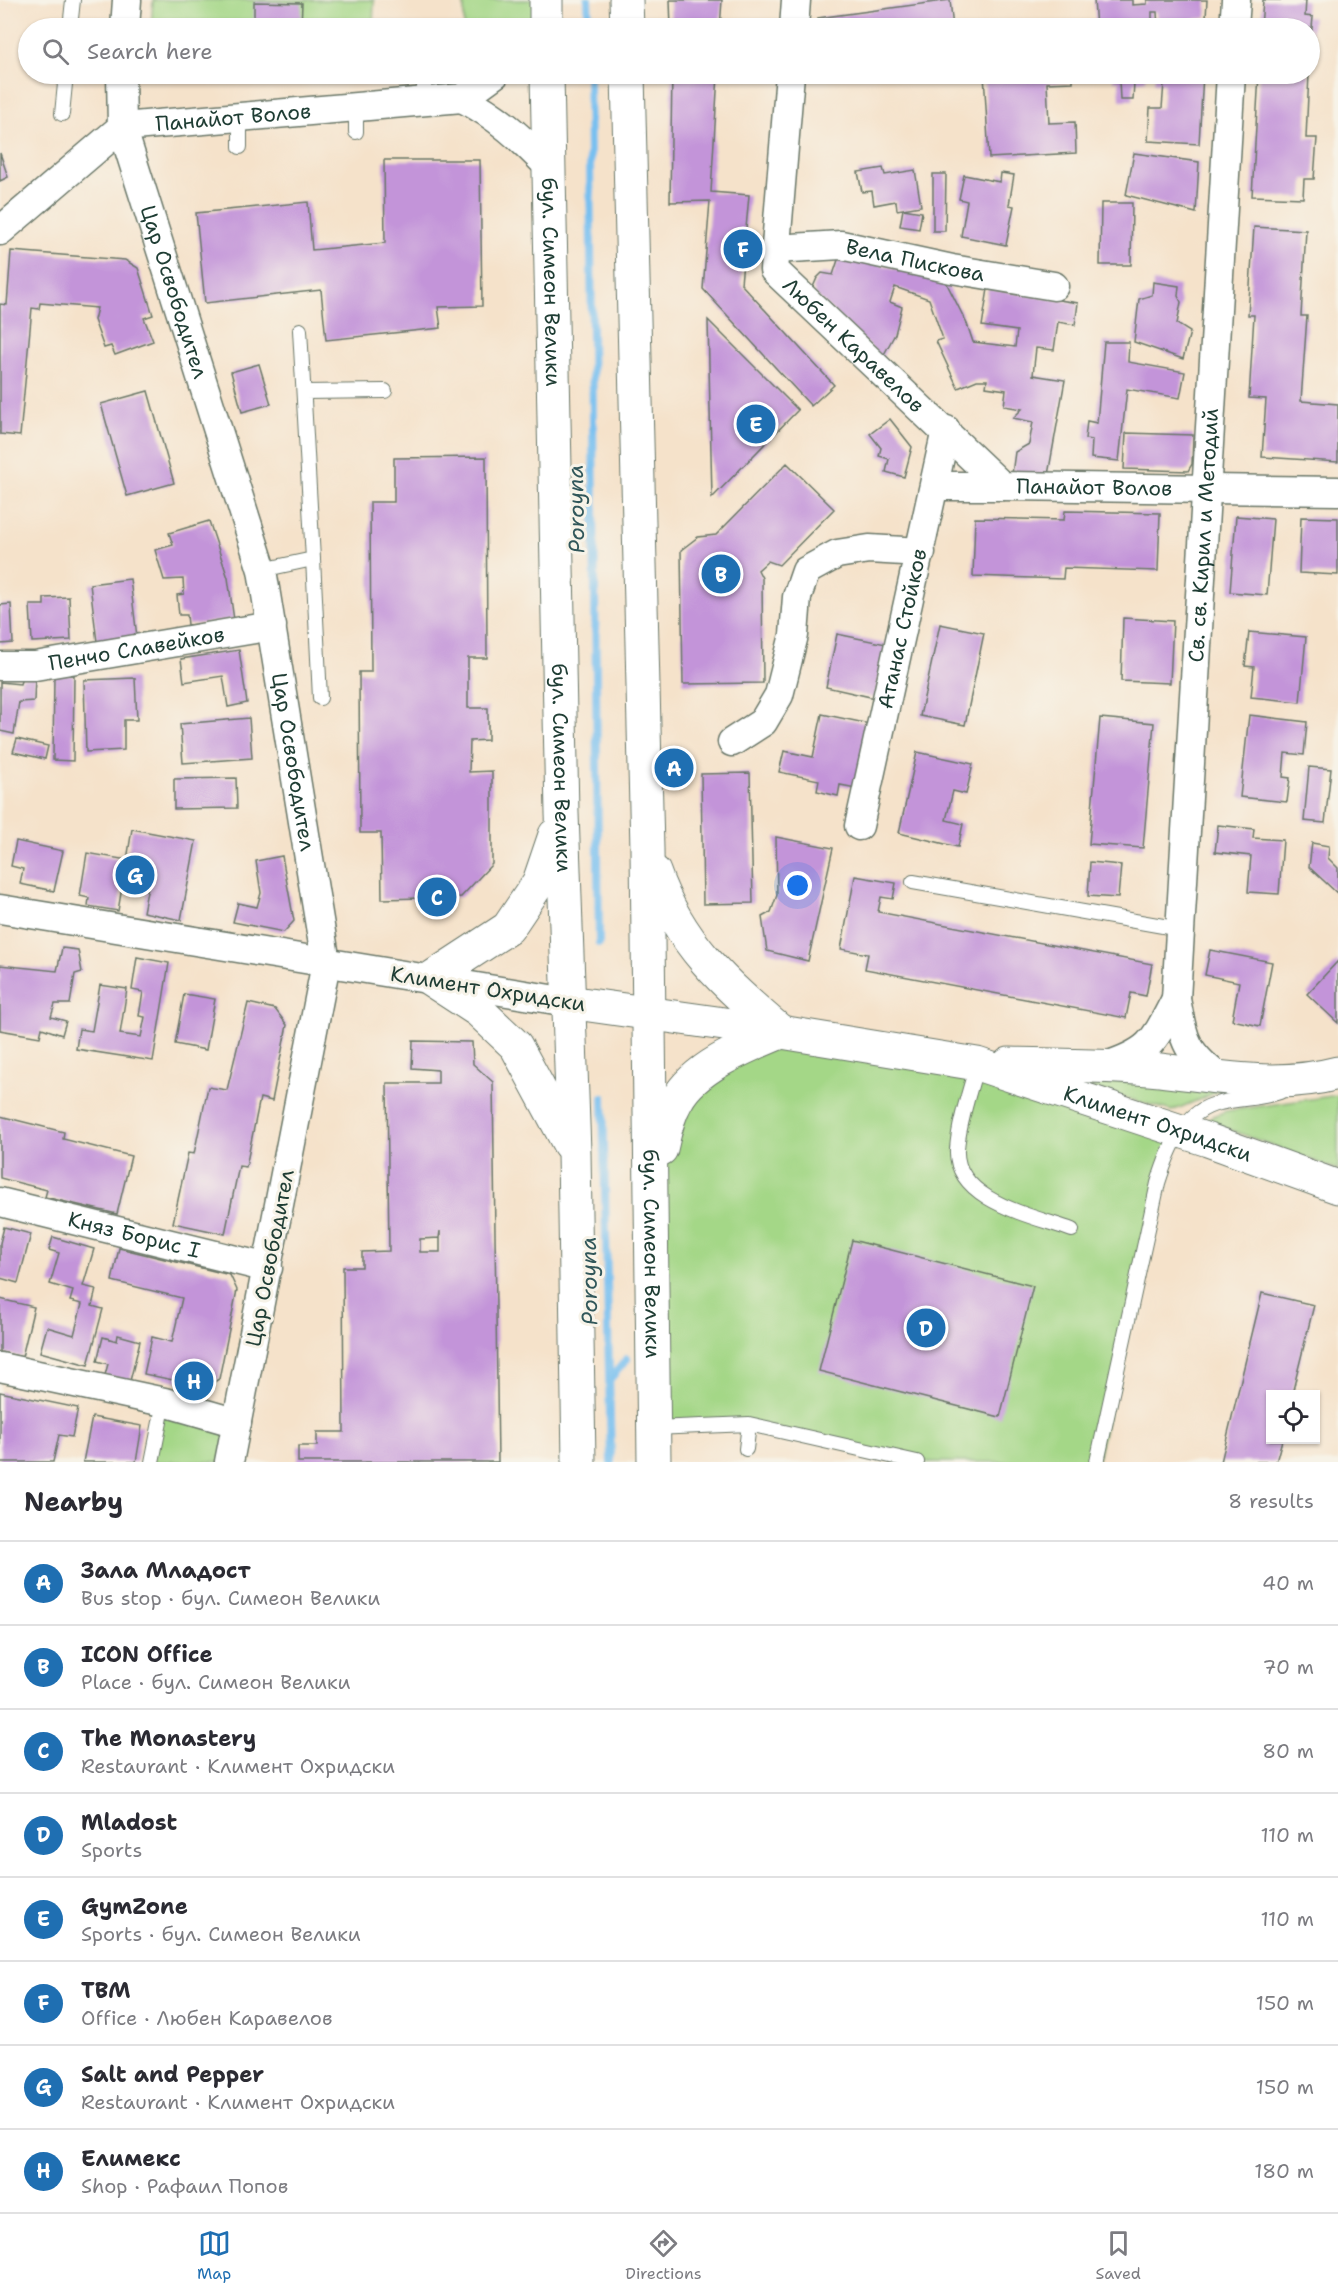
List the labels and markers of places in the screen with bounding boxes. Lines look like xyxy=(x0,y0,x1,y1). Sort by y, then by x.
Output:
pin: F xyxy=(724,226,762,272)
pin: E xyxy=(736,402,776,446)
pin: B xyxy=(702,552,740,596)
pin: A xyxy=(654,746,694,790)
pin: G xyxy=(116,852,154,898)
pin: C xyxy=(418,874,456,920)
pin: D xyxy=(906,1306,946,1350)
pin: H xyxy=(174,1358,214,1404)

